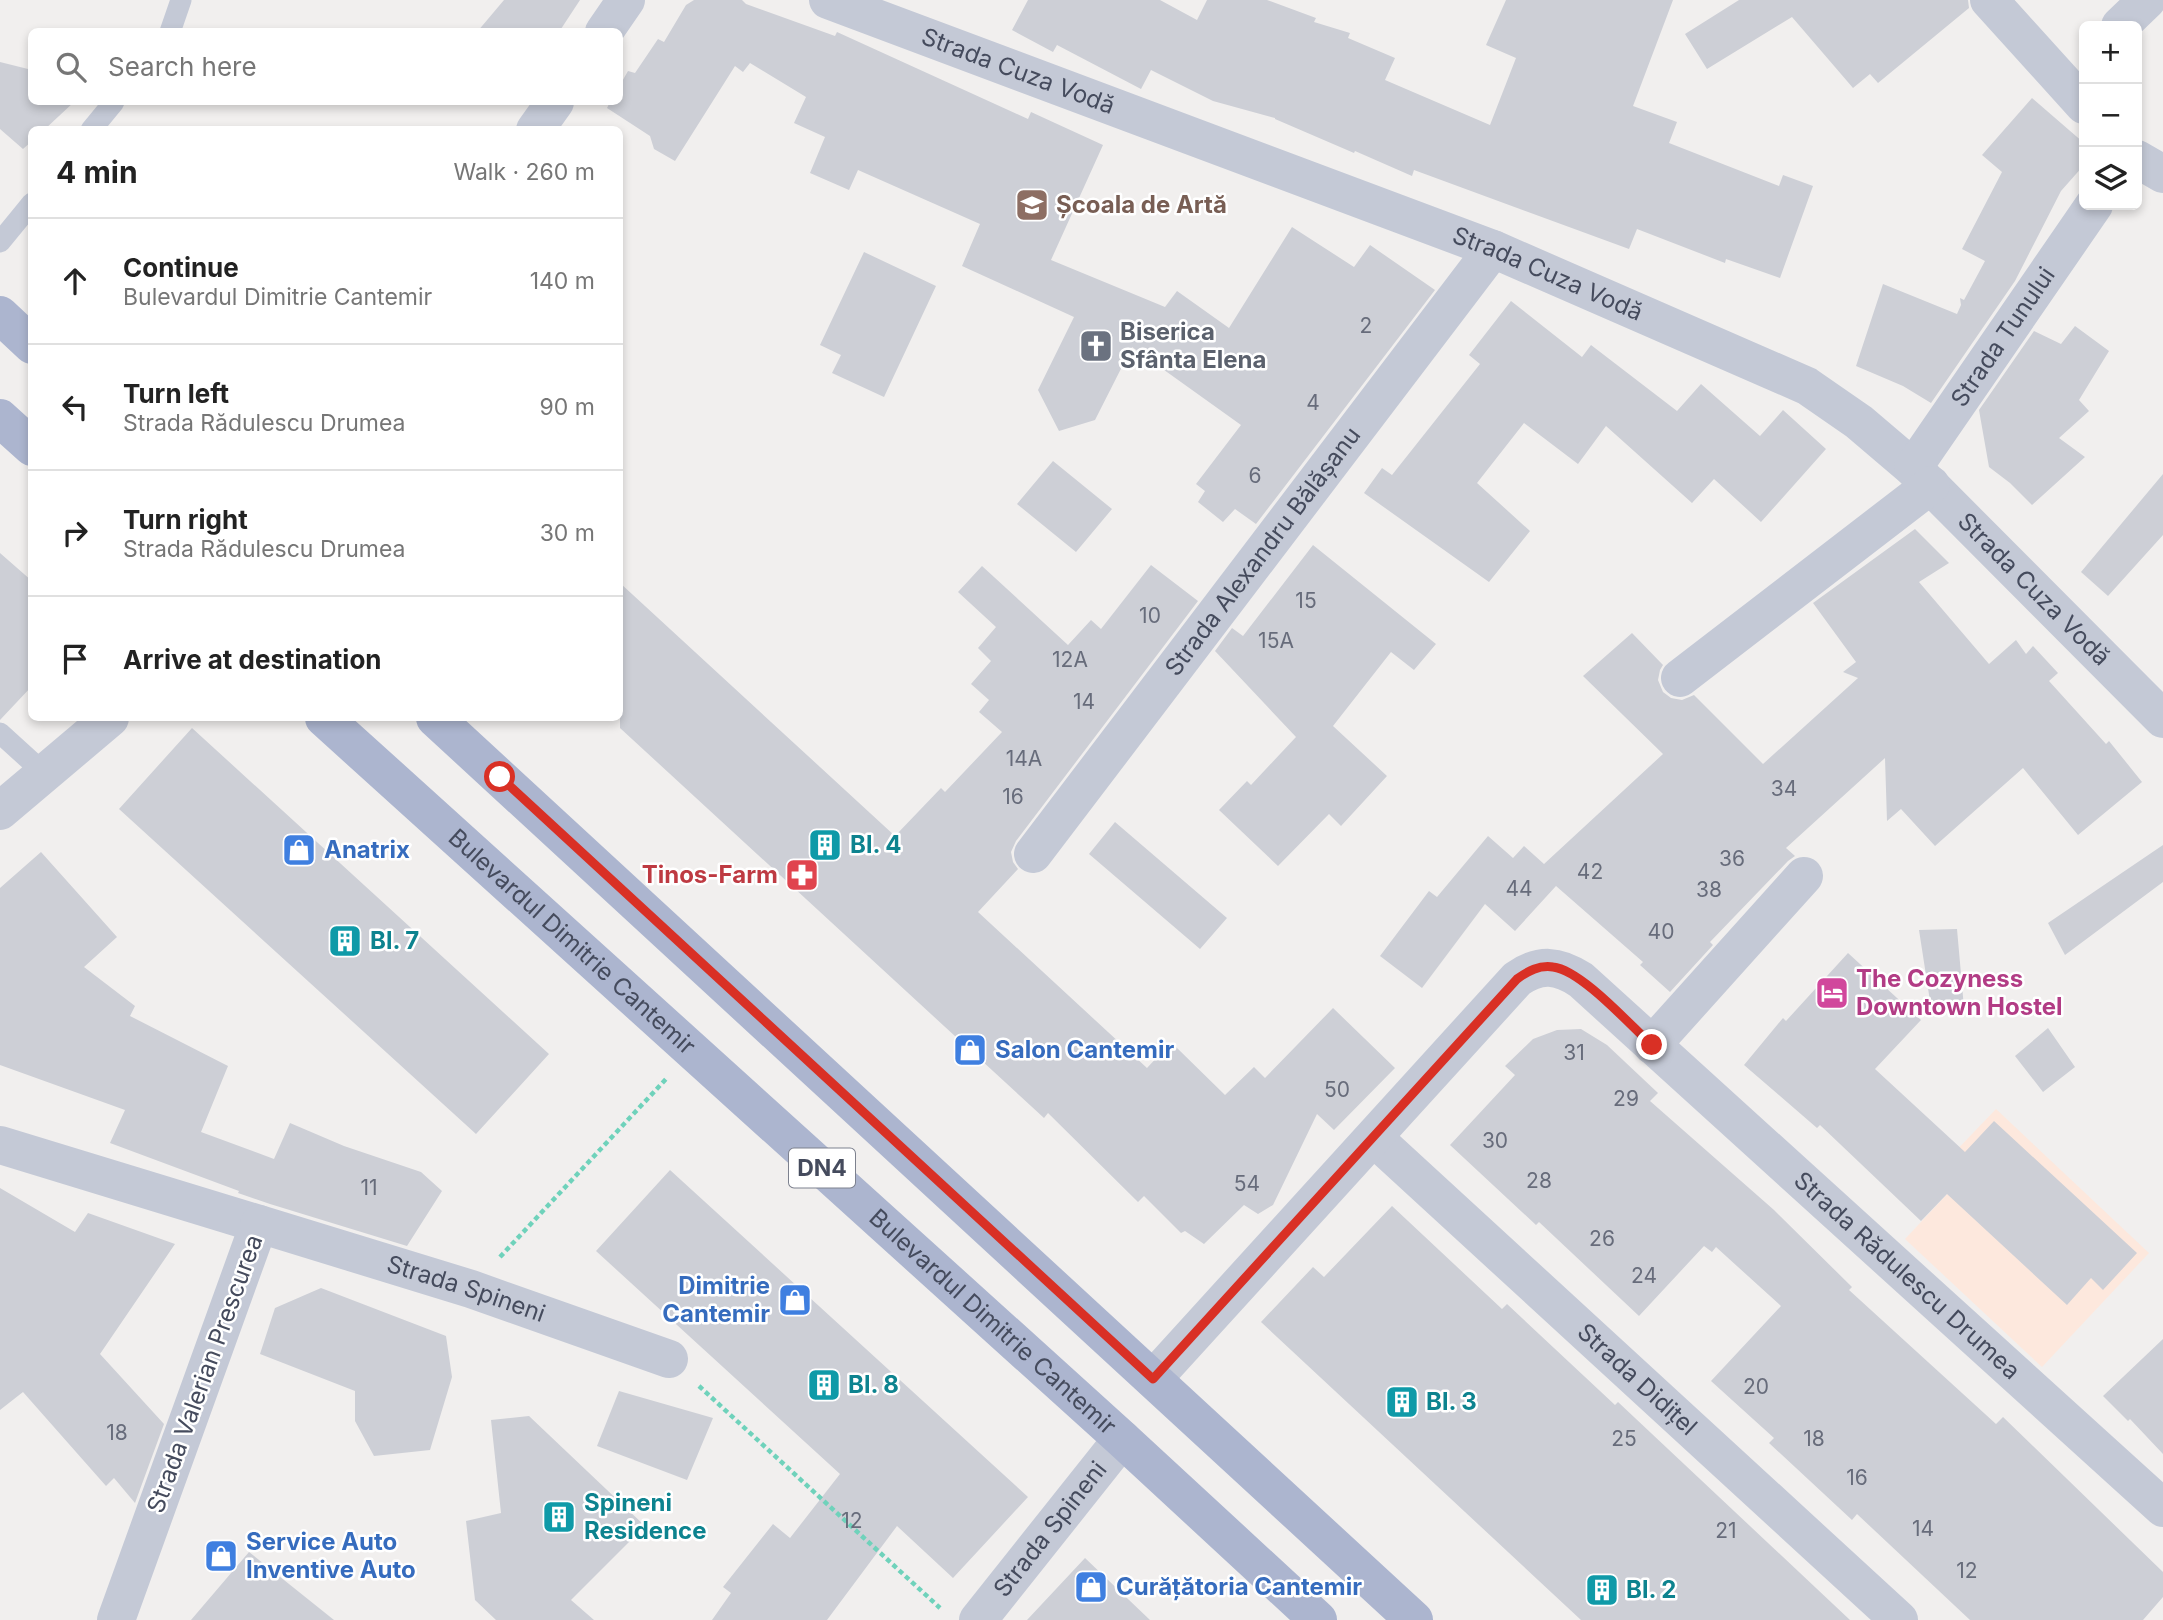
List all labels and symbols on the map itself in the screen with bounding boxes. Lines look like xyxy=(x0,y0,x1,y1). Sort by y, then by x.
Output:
street label: Strada Cuza Vodă xyxy=(918,21,1119,120)
school or university icon: Școala de Artă xyxy=(1013,186,1051,224)
place label: Școala de Artă xyxy=(1056,190,1227,219)
street label: Strada Cuza Vodă xyxy=(1449,220,1647,327)
street label: Strada Tunului xyxy=(1945,261,2061,412)
house number: 2 xyxy=(1360,313,1372,338)
place label: Biserica Sfânta Elena xyxy=(1120,317,1266,374)
church icon: Biserica Sfânta Elena xyxy=(1077,327,1115,365)
house number: 4 xyxy=(1306,390,1320,415)
street label: Strada Alexandru Bălășanu xyxy=(1159,421,1366,681)
house number: 6 xyxy=(1248,463,1262,488)
street label: Strada Cuza Vodă xyxy=(1952,506,2116,671)
house number: 15 xyxy=(1295,588,1317,613)
house number: 10 xyxy=(1139,603,1161,628)
house number: 15A xyxy=(1258,628,1294,653)
house number: 12A xyxy=(1052,647,1088,672)
house number: 14 xyxy=(1073,689,1095,714)
house number: 14A xyxy=(1006,746,1042,771)
route start xyxy=(484,761,515,792)
house number: 34 xyxy=(1771,776,1797,801)
house number: 16 xyxy=(1002,784,1024,809)
street label: Bulevardul Dimitrie Cantemir xyxy=(443,823,702,1060)
building icon: Bl. 4 xyxy=(806,826,844,864)
place label: Bl. 4 xyxy=(850,830,902,859)
shop icon: Anatrix xyxy=(280,831,318,869)
place label: Anatrix xyxy=(324,835,410,864)
house number: 36 xyxy=(1719,846,1745,871)
pharmacy icon: Tinos-Farm xyxy=(783,856,821,894)
house number: 42 xyxy=(1577,859,1603,884)
place label: Tinos-Farm xyxy=(642,860,778,889)
house number: 44 xyxy=(1505,876,1533,901)
house number: 38 xyxy=(1696,877,1722,902)
house number: 40 xyxy=(1648,919,1674,944)
building icon: Bl. 7 xyxy=(326,922,364,960)
place label: Bl. 7 xyxy=(370,926,419,955)
place label: The Cozyness Downtown Hostel xyxy=(1856,964,2062,1021)
hotel icon: The Cozyness Downtown Hostel xyxy=(1813,974,1851,1012)
route end xyxy=(1636,1029,1667,1060)
shop icon: Salon Cantemir xyxy=(951,1031,989,1069)
place label: Salon Cantemir xyxy=(995,1035,1174,1064)
house number: 31 xyxy=(1563,1040,1585,1065)
house number: 50 xyxy=(1324,1077,1350,1102)
house number: 29 xyxy=(1613,1086,1639,1111)
house number: 30 xyxy=(1482,1128,1508,1153)
road number: DN4 xyxy=(789,1148,855,1188)
street label: Strada Rădulescu Drumea xyxy=(1788,1166,2026,1385)
house number: 28 xyxy=(1526,1168,1552,1193)
house number: 54 xyxy=(1234,1171,1260,1196)
house number: 11 xyxy=(360,1175,378,1200)
street label: Bulevardul Dimitrie Cantemir xyxy=(863,1203,1122,1441)
house number: 26 xyxy=(1589,1226,1615,1251)
street label: Strada Valerian Prescurea xyxy=(141,1231,268,1517)
street label: Strada Spineni xyxy=(384,1249,549,1328)
house number: 24 xyxy=(1631,1263,1657,1288)
place label: Dimitrie Cantemir xyxy=(662,1271,770,1328)
shop icon: Dimitrie Cantemir xyxy=(776,1281,814,1319)
street label: Strada Didițel xyxy=(1572,1317,1703,1441)
building icon: Bl. 8 xyxy=(805,1366,843,1404)
place label: Bl. 8 xyxy=(848,1370,899,1399)
house number: 20 xyxy=(1743,1374,1769,1399)
building icon: Bl. 3 xyxy=(1383,1383,1421,1421)
place label: Bl. 3 xyxy=(1426,1387,1477,1416)
house number: 18 xyxy=(106,1420,128,1445)
house number: 25 xyxy=(1611,1426,1637,1451)
house number: 18 xyxy=(1803,1426,1825,1451)
street label: Strada Spineni xyxy=(987,1455,1112,1602)
house number: 16 xyxy=(1846,1465,1868,1490)
place label: Spineni Residence xyxy=(584,1488,707,1545)
building icon: Spineni Residence xyxy=(540,1498,578,1536)
house number: 12 xyxy=(841,1508,863,1533)
house number: 14 xyxy=(1912,1516,1934,1541)
house number: 21 xyxy=(1715,1518,1737,1543)
place label: Service Auto Inventive Auto xyxy=(246,1527,416,1584)
shop icon: Service Auto Inventive Auto xyxy=(202,1537,240,1575)
house number: 12 xyxy=(1956,1558,1978,1583)
shop icon: Curățătoria Cantemir xyxy=(1072,1568,1110,1606)
building icon: Bl. 2 xyxy=(1583,1571,1621,1609)
place label: Curățătoria Cantemir xyxy=(1116,1572,1362,1601)
place label: Bl. 2 xyxy=(1626,1575,1676,1604)

